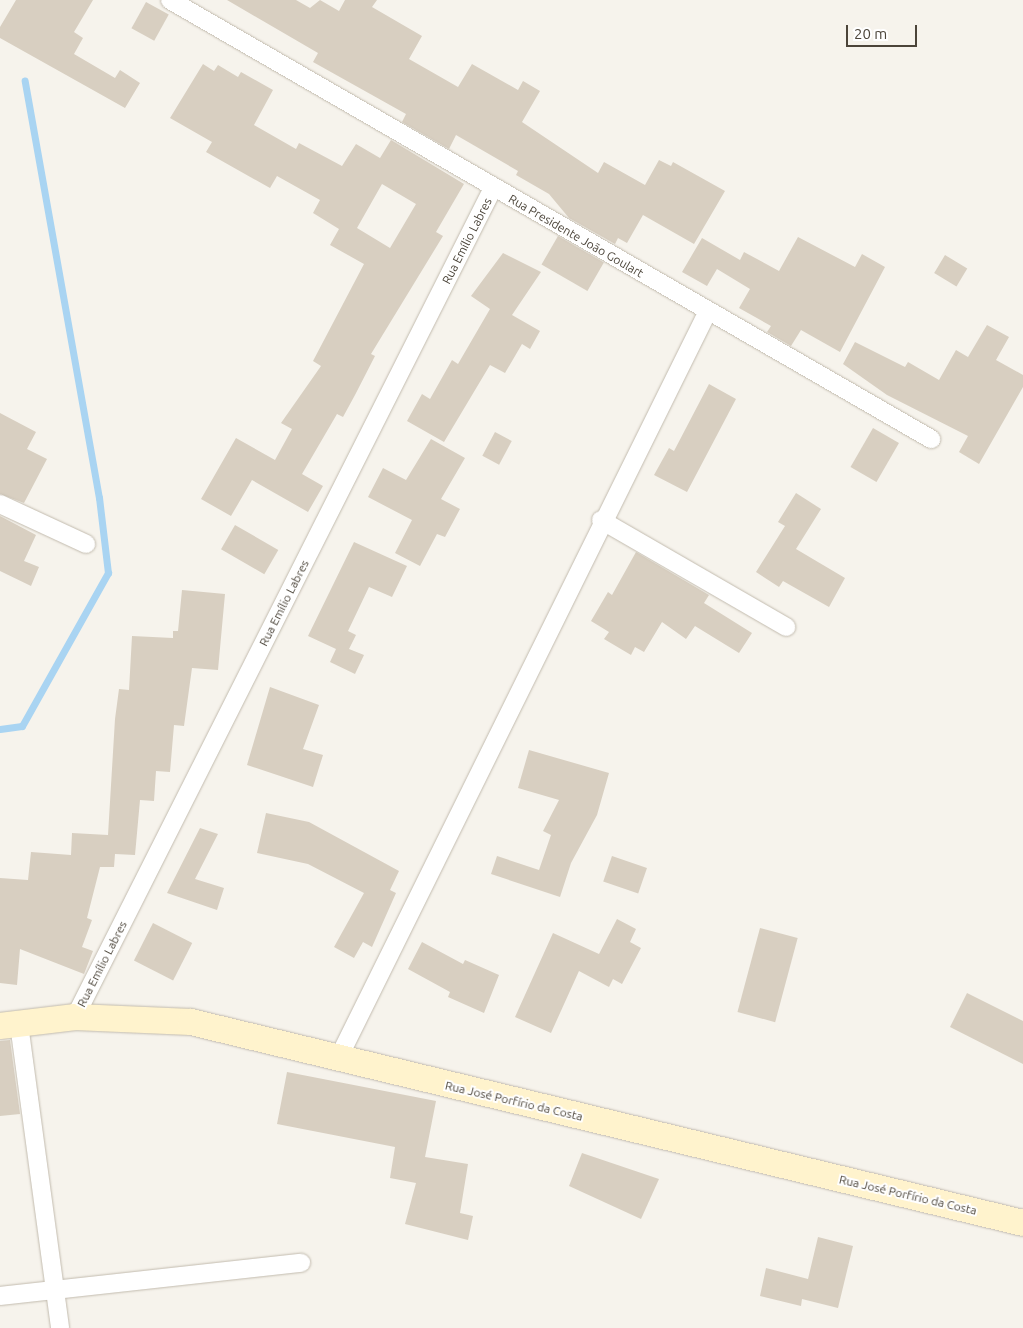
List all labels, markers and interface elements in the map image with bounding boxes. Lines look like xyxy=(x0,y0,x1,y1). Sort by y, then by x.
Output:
scale bar xyxy=(848,15,919,47)
text: 20 m xyxy=(854,25,887,42)
street label: Rua Presidente João Goulart xyxy=(506,191,646,281)
street label: Rua Emílio Labres xyxy=(439,196,495,286)
street label: Rua Emílio Labres xyxy=(256,558,312,648)
street label: Rua Emílio Labres xyxy=(74,919,130,1009)
street label: Rua José Porfírio da Costa xyxy=(444,1078,584,1124)
street label: Rua José Porfírio da Costa xyxy=(838,1172,978,1218)

